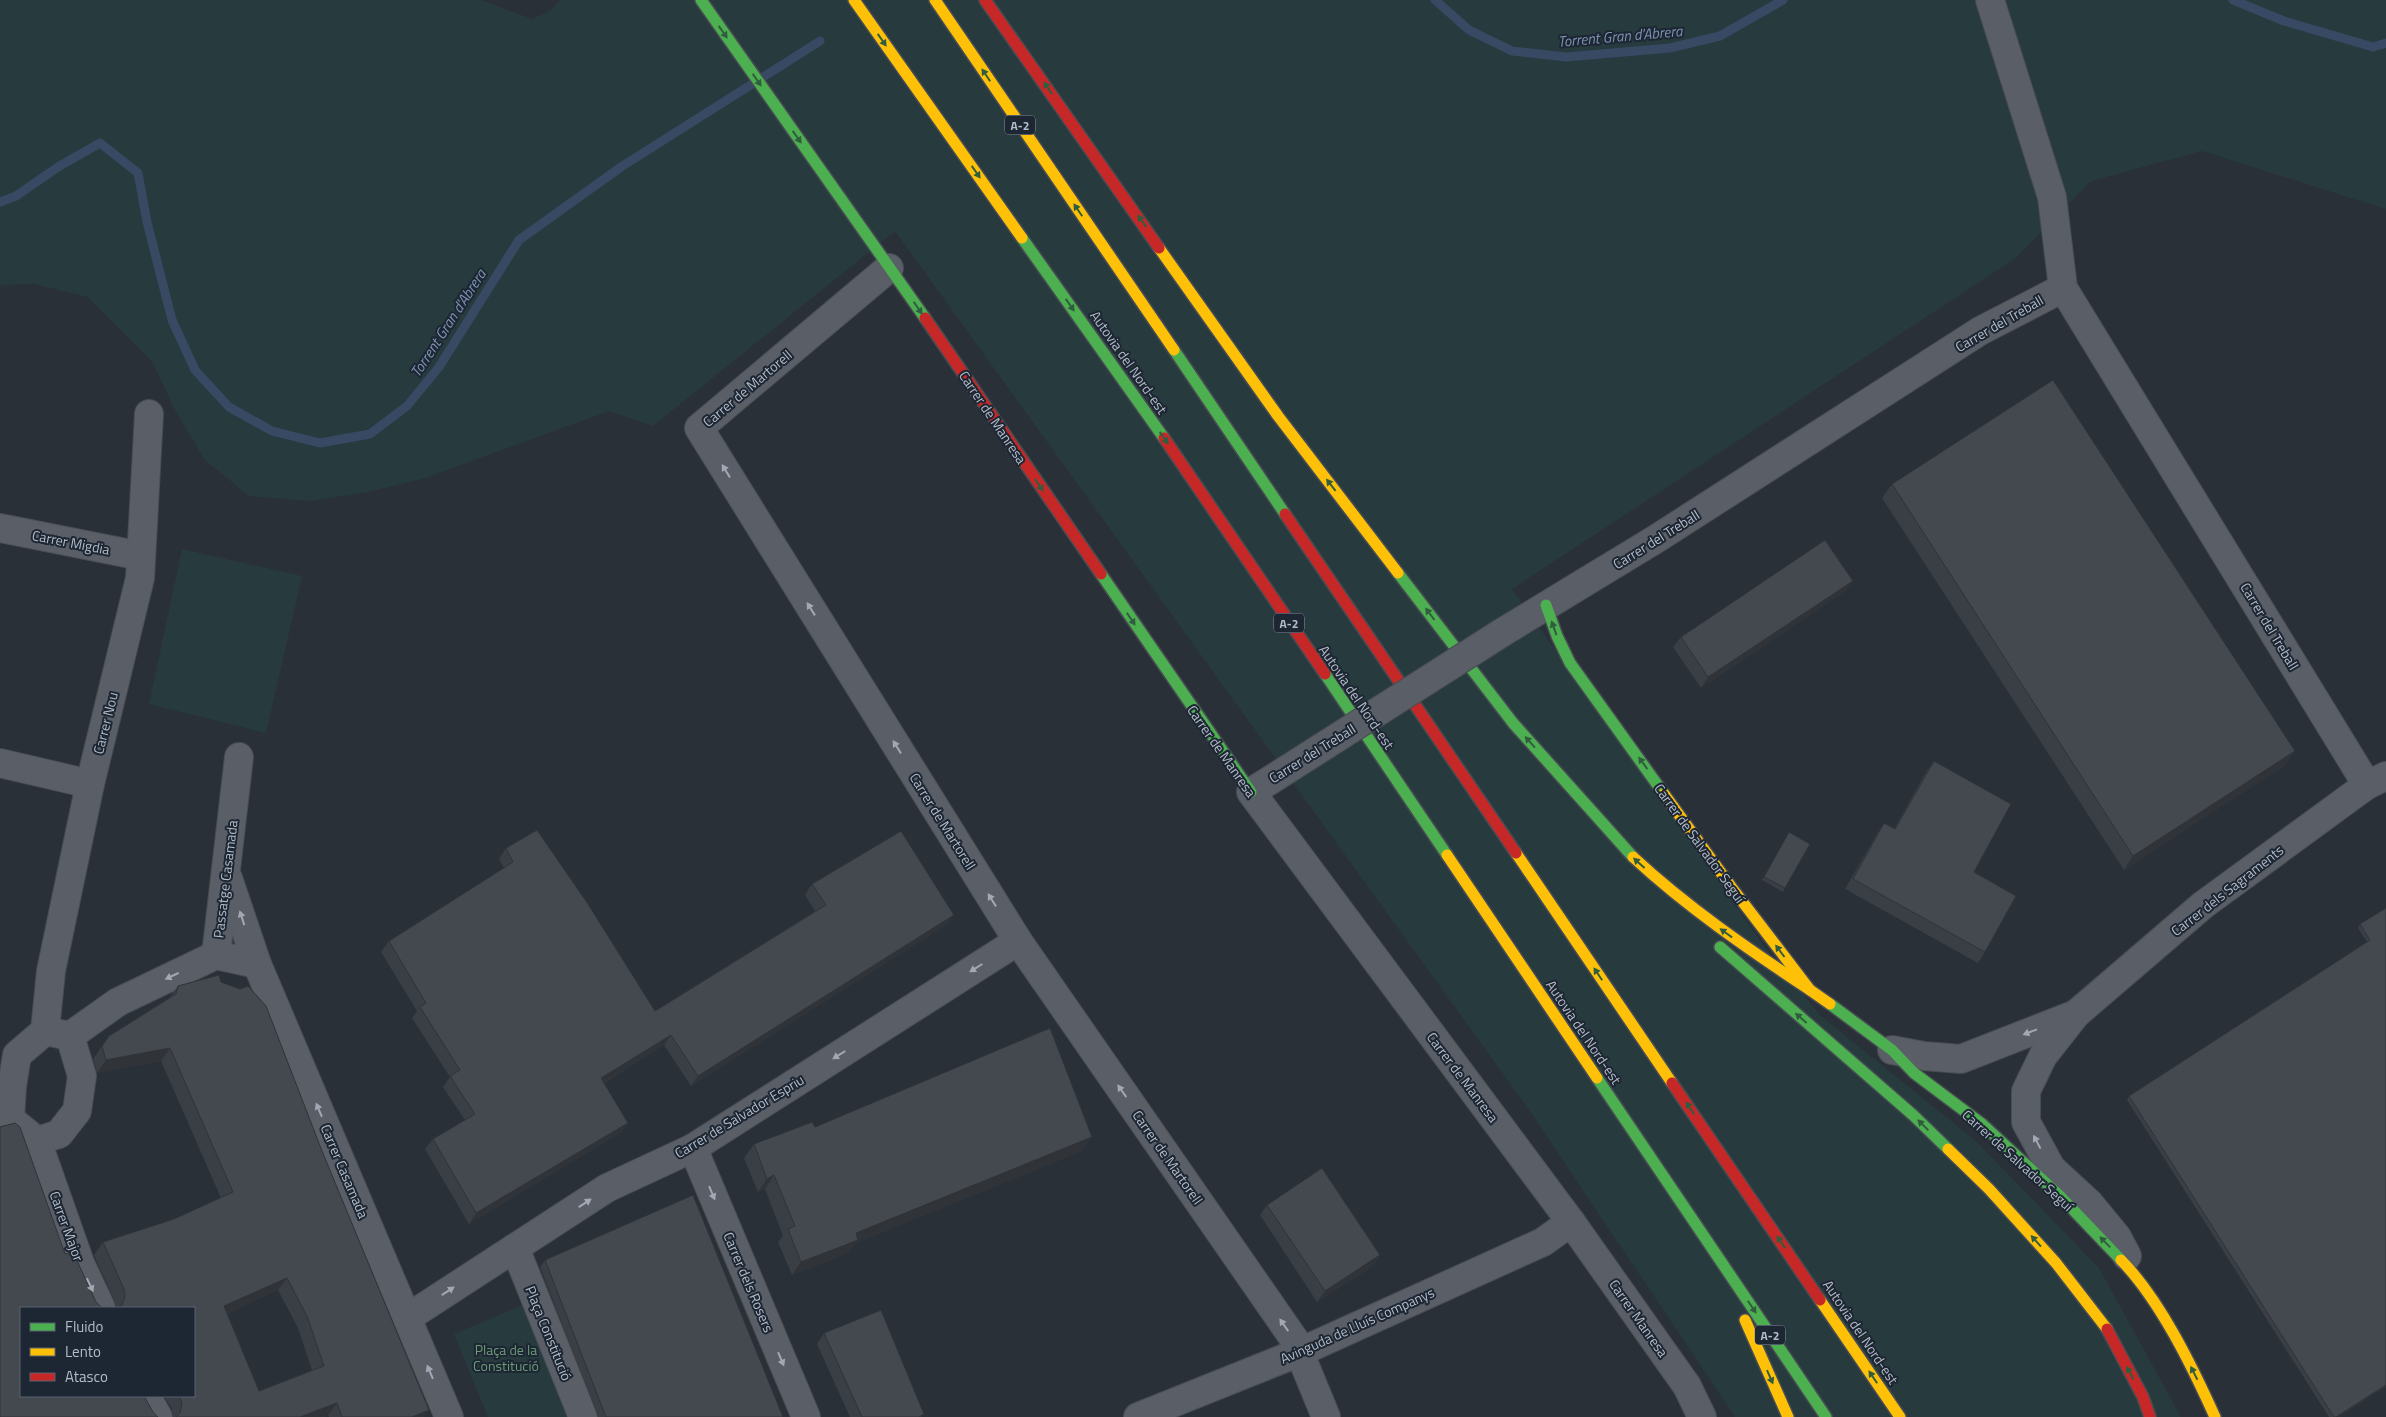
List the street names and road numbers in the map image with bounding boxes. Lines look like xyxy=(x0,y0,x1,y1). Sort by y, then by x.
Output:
road number: A-2 xyxy=(1005,116,1035,134)
street label: Carrer del Treball xyxy=(1951,289,2047,357)
street label: Autovia del Nord-est xyxy=(1085,306,1173,418)
street label: Carrer de Martorell xyxy=(698,344,796,432)
street label: Carrer de Manresa xyxy=(954,366,1032,468)
street label: Carrer del Treball xyxy=(1609,504,1703,574)
street label: Carrer Migdia xyxy=(30,524,112,560)
street label: Carrer del Treball xyxy=(2236,578,2304,674)
road number: A-2 xyxy=(1274,614,1304,632)
street label: Autovia del Nord-est xyxy=(1314,641,1400,754)
street label: Carrer Nou xyxy=(87,690,123,756)
street label: Carrer de Manresa xyxy=(1182,701,1262,801)
street label: Carrer del Treball xyxy=(1265,718,1359,788)
street label: Carrer de Martorell xyxy=(905,768,981,874)
street label: Carrer de Salvador Seguí xyxy=(1649,779,1751,908)
street label: Passatge Casamada xyxy=(207,819,243,939)
street label: Carrer dels Sagraments xyxy=(2166,839,2288,941)
street label: Autovia del Nord-est xyxy=(1541,976,1627,1089)
street label: Carrer de Manresa xyxy=(1422,1027,1504,1127)
street label: Carrer de Salvador Espriu xyxy=(670,1069,808,1163)
street label: Carrer de Salvador Seguí xyxy=(1958,1104,2079,1216)
street label: Carrer de Martorell xyxy=(1128,1106,1208,1208)
street label: Carrer Casamada xyxy=(316,1121,374,1221)
street label: Carrer Major xyxy=(45,1188,89,1264)
street label: Carrer dels Rosers xyxy=(718,1229,780,1335)
street label: Carrer Manresa xyxy=(1604,1275,1674,1361)
street label: Autovia del Nord-est xyxy=(1818,1276,1904,1389)
street label: Plaça Constitució xyxy=(520,1282,578,1384)
street label: Avinguda de Lluís Companys xyxy=(1277,1282,1437,1368)
road number: A-2 xyxy=(1755,1326,1785,1344)

